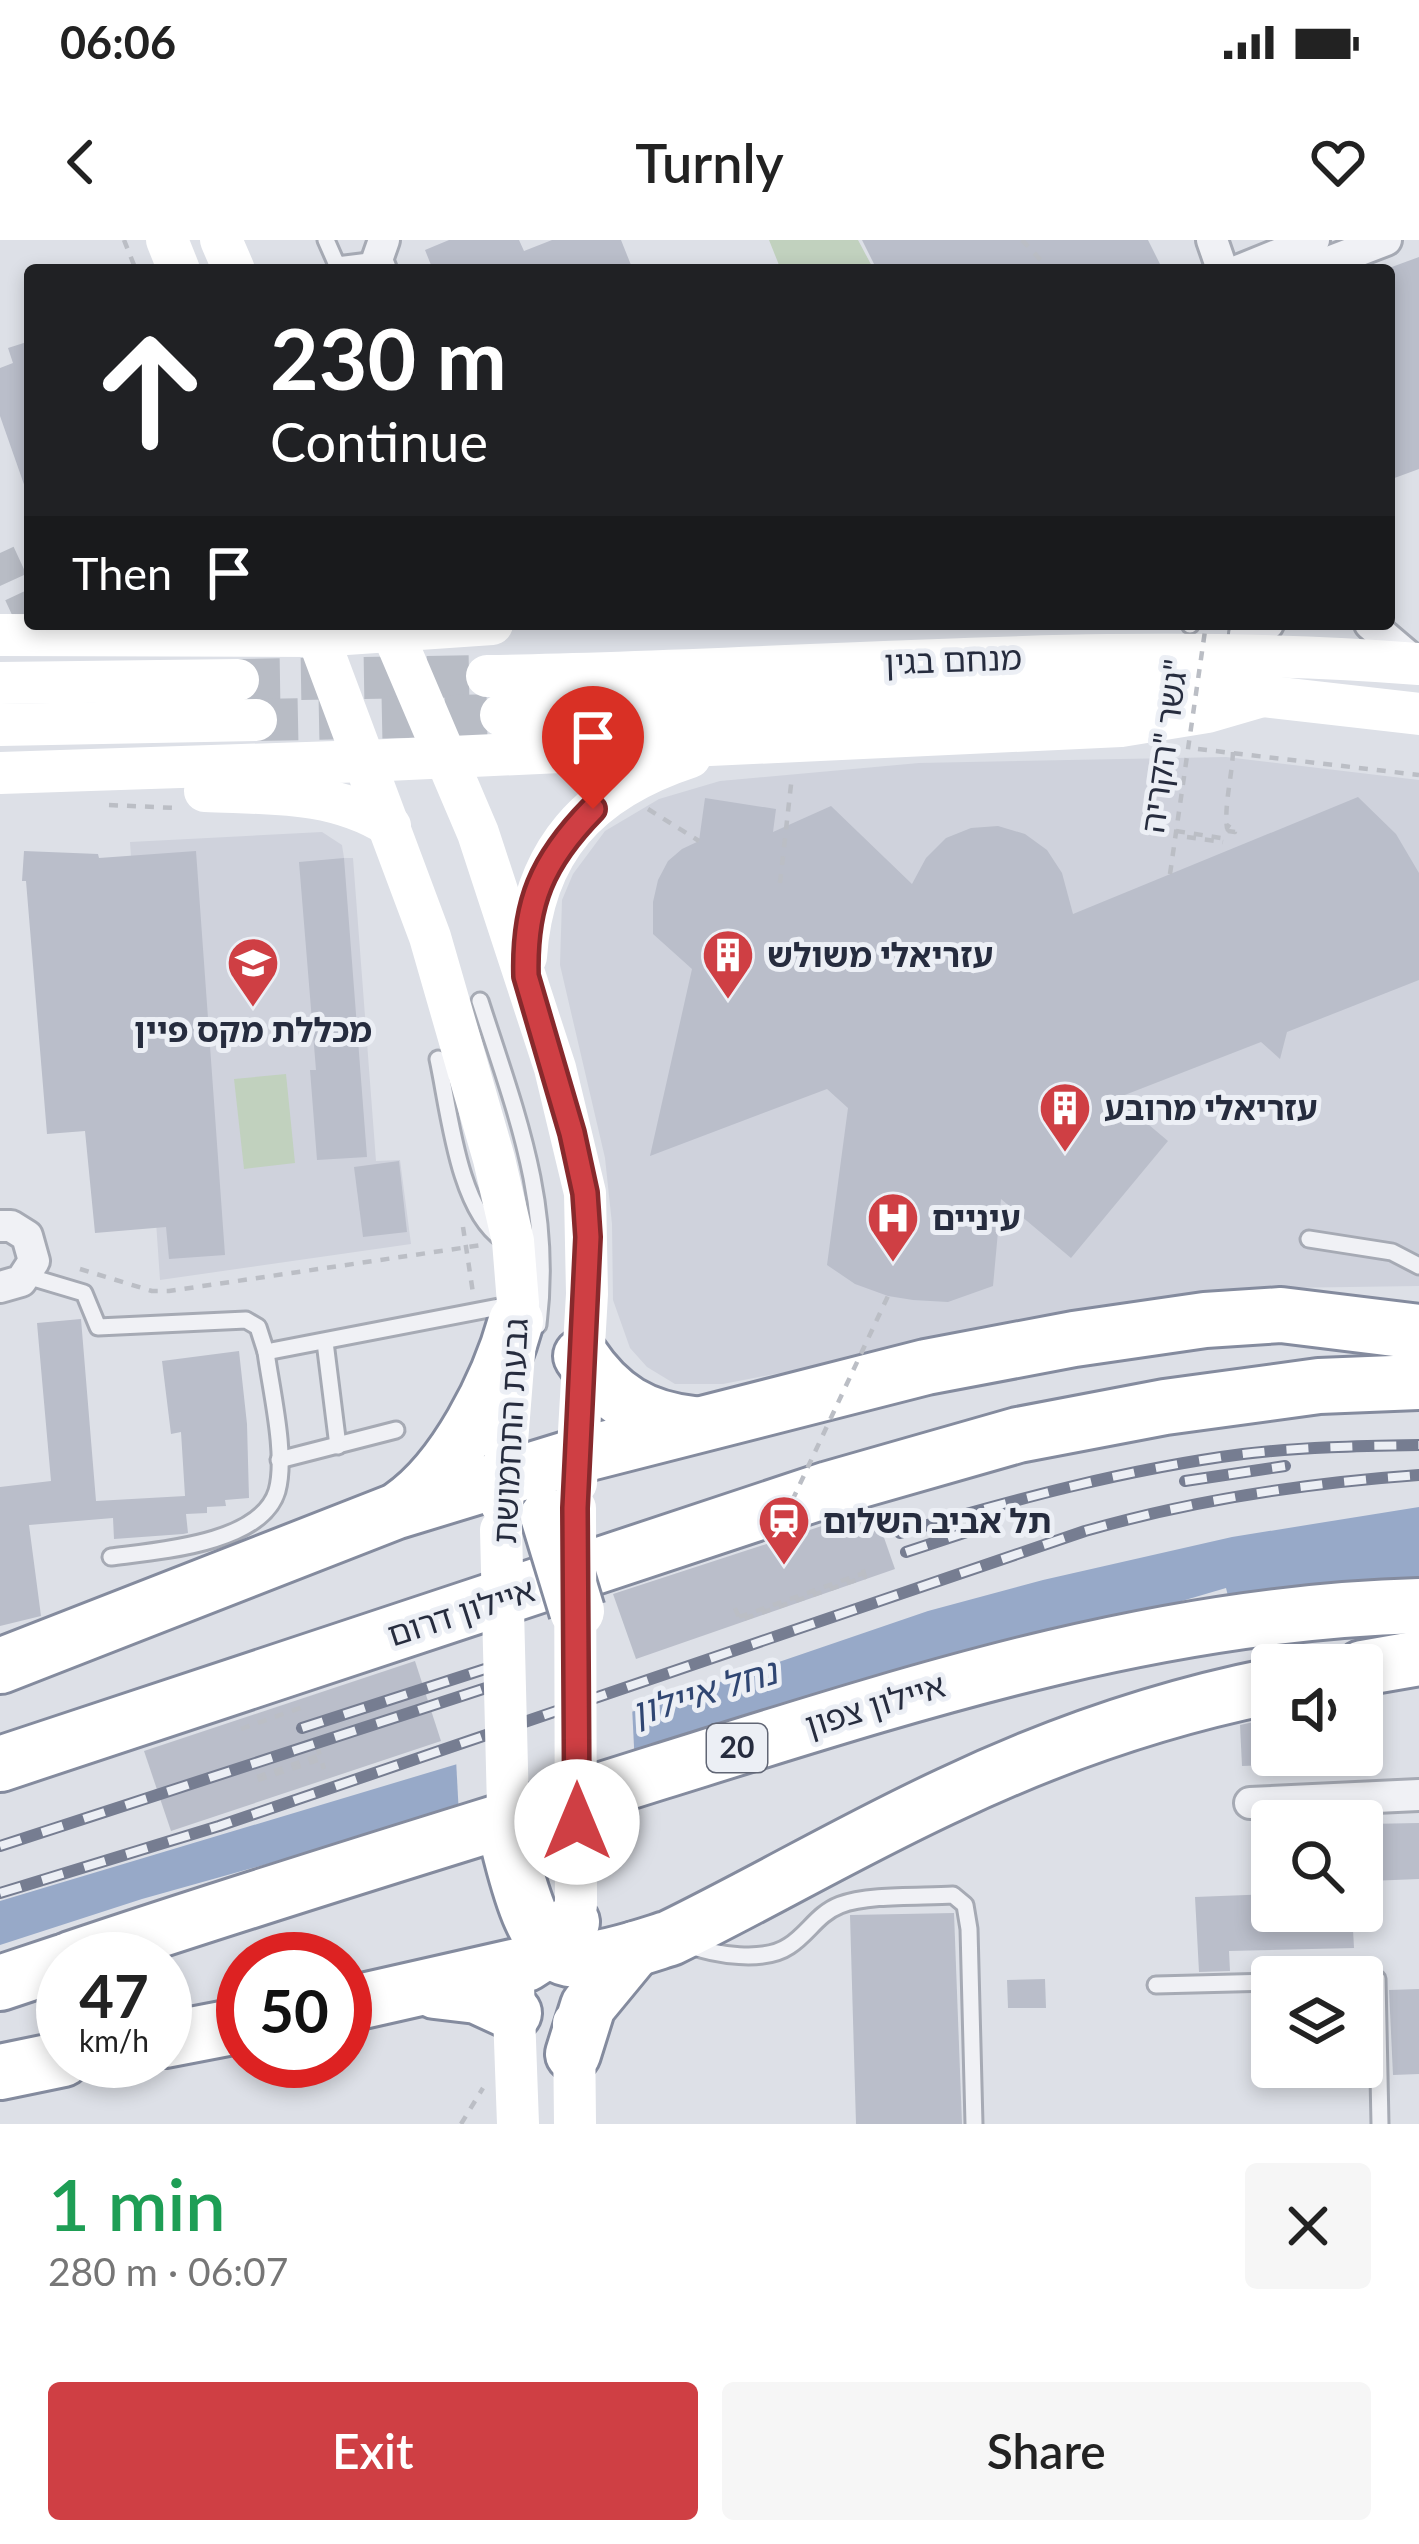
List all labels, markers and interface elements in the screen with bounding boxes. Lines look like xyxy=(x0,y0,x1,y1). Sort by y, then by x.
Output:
text: 06:06 xyxy=(60,15,176,69)
icon: back xyxy=(48,129,114,195)
icon: heart xyxy=(1305,129,1371,195)
text: Turnly xyxy=(635,130,784,195)
text: 230 m xyxy=(270,307,507,408)
icon: ahead xyxy=(72,312,228,468)
text: Continue xyxy=(270,409,488,474)
icon: arrive xyxy=(196,540,262,606)
text: Then xyxy=(72,546,172,600)
street label: מנחם בגין xyxy=(883,637,1023,681)
street label: גשר "הקריה" xyxy=(1131,657,1195,835)
pin xyxy=(542,686,644,809)
icon: arrive xyxy=(560,704,626,770)
building icon: עזריאלי משולש xyxy=(700,927,756,1001)
place label: עזריאלי משולש xyxy=(767,934,993,974)
school or university icon: מכללת מקס פיין xyxy=(225,935,281,1009)
place label: מכללת מקס פיין xyxy=(134,1009,372,1049)
building icon: עזריאלי מרובע xyxy=(1037,1080,1093,1154)
place label: עזריאלי מרובע xyxy=(1104,1087,1318,1127)
hospital icon: עיניים xyxy=(865,1190,921,1264)
place label: עיניים xyxy=(932,1197,1021,1237)
street label: גבעת התחמושת xyxy=(483,1317,535,1545)
station icon: תל אביב השלום xyxy=(756,1493,812,1567)
place label: תל אביב השלום xyxy=(823,1500,1052,1540)
street label: איילון דרום xyxy=(382,1569,539,1654)
map controls xyxy=(1251,1644,1383,2088)
button: sound xyxy=(1251,1644,1383,1776)
water label: נחל איילון xyxy=(626,1647,784,1734)
street label: איילון צפון xyxy=(800,1664,950,1744)
road number: 20 xyxy=(707,1724,767,1772)
position arrow xyxy=(514,1759,640,1885)
button: search xyxy=(1251,1800,1383,1932)
speed limit sign: 50 xyxy=(216,1932,372,2088)
button: layers xyxy=(1251,1956,1383,2088)
text: 47 xyxy=(79,1959,149,2031)
text: km/h xyxy=(79,2022,149,2058)
text: 1 min xyxy=(48,2160,226,2246)
button: close xyxy=(1245,2163,1371,2289)
text: 280 m · 06:07 xyxy=(48,2248,288,2294)
button: Exit xyxy=(48,2382,698,2520)
button: Share xyxy=(722,2382,1371,2520)

